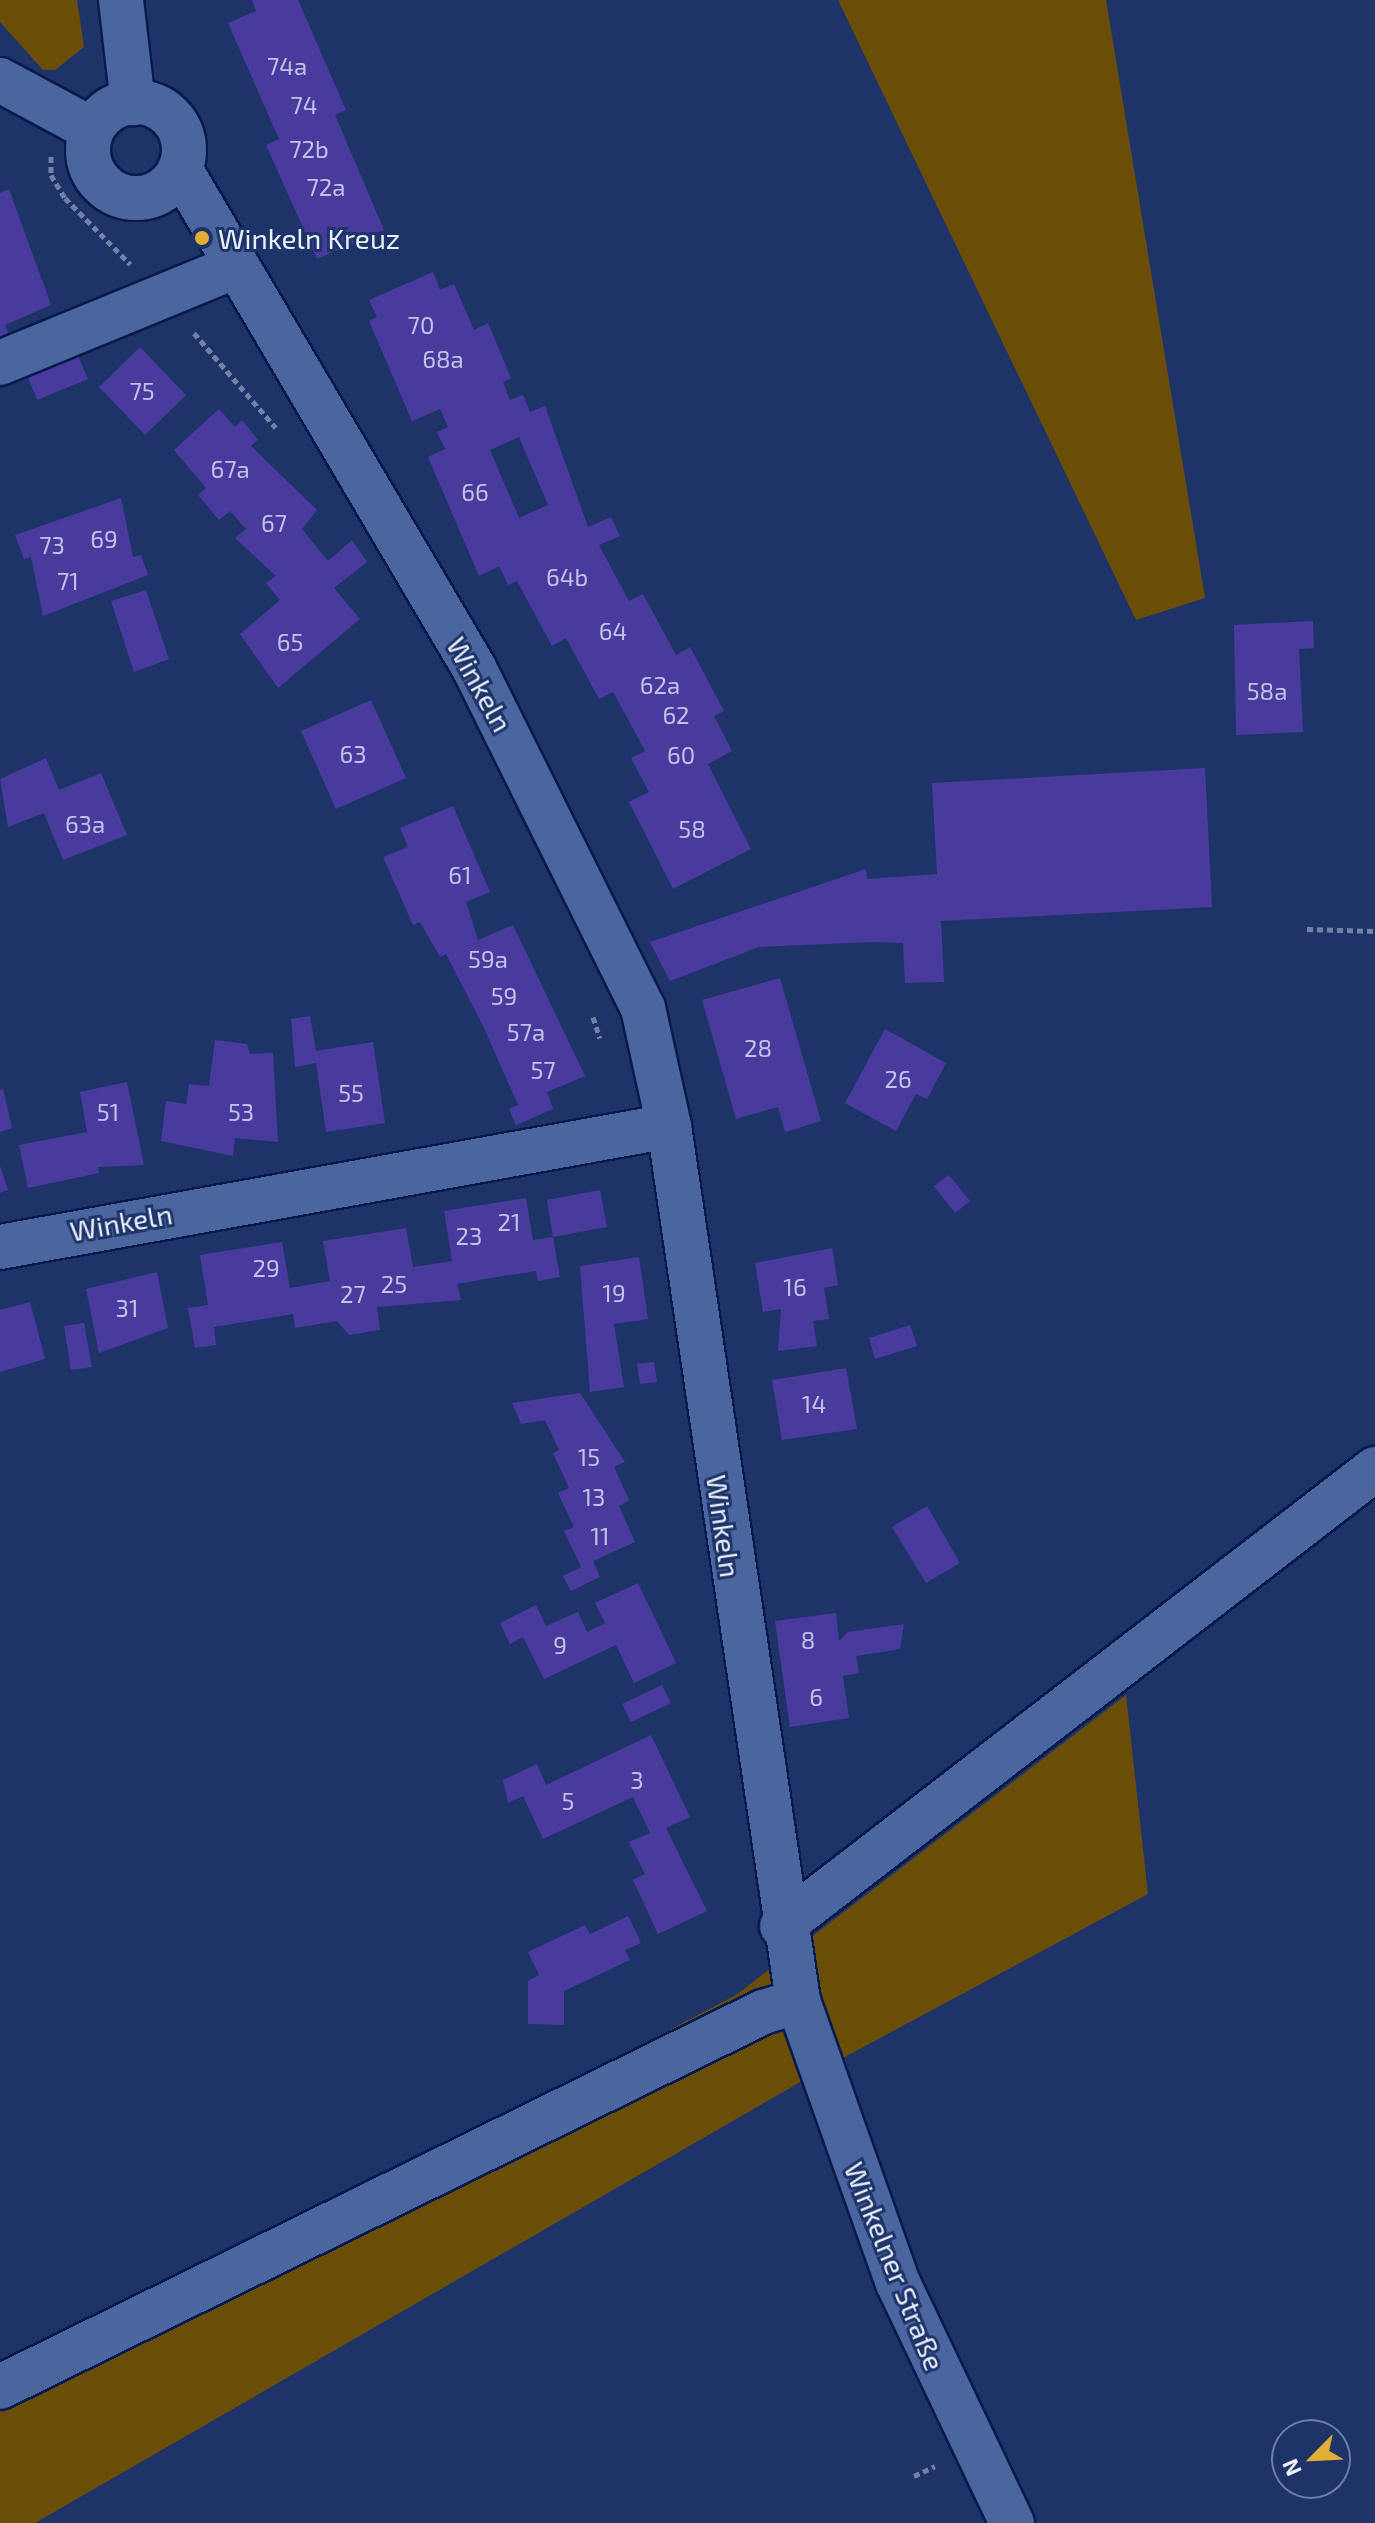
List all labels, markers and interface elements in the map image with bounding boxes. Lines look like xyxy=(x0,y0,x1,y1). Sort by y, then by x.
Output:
house number: 74a xyxy=(267,52,307,80)
house number: 74 xyxy=(290,91,318,119)
house number: 72b xyxy=(289,135,329,163)
house number: 72a xyxy=(307,173,345,201)
place label: Winkeln Kreuz xyxy=(218,221,400,255)
marker: Winkeln Kreuz xyxy=(193,229,211,247)
house number: 70 xyxy=(408,311,434,339)
house number: 68a xyxy=(422,345,464,373)
house number: 75 xyxy=(129,377,155,405)
house number: 67a xyxy=(210,455,250,483)
house number: 66 xyxy=(461,478,489,506)
house number: 67 xyxy=(261,509,287,537)
house number: 69 xyxy=(90,525,118,553)
house number: 73 xyxy=(39,531,65,559)
house number: 64b xyxy=(546,563,588,591)
house number: 71 xyxy=(57,567,79,595)
house number: 64 xyxy=(599,617,627,645)
house number: 65 xyxy=(277,628,303,656)
street label: Winkeln xyxy=(440,631,520,737)
house number: 62a xyxy=(640,671,680,699)
house number: 58a xyxy=(1247,677,1287,705)
house number: 62 xyxy=(662,701,690,729)
house number: 63 xyxy=(339,740,367,768)
house number: 60 xyxy=(667,741,695,769)
house number: 63a xyxy=(65,810,105,838)
house number: 58 xyxy=(678,815,706,843)
house number: 61 xyxy=(448,861,472,889)
house number: 59a xyxy=(468,945,508,973)
house number: 59 xyxy=(491,982,517,1010)
house number: 57a xyxy=(507,1018,545,1046)
house number: 28 xyxy=(744,1034,772,1062)
house number: 57 xyxy=(530,1056,556,1084)
house number: 26 xyxy=(884,1065,912,1093)
house number: 55 xyxy=(338,1079,364,1107)
house number: 51 xyxy=(97,1098,119,1126)
house number: 53 xyxy=(228,1098,254,1126)
street label: Winkeln xyxy=(67,1196,175,1248)
house number: 21 xyxy=(497,1208,521,1236)
house number: 23 xyxy=(456,1222,482,1250)
house number: 29 xyxy=(252,1254,280,1282)
house number: 25 xyxy=(381,1270,407,1298)
house number: 16 xyxy=(783,1273,807,1301)
house number: 19 xyxy=(602,1279,626,1307)
house number: 27 xyxy=(340,1280,366,1308)
house number: 31 xyxy=(116,1294,138,1322)
house number: 14 xyxy=(802,1390,826,1418)
house number: 15 xyxy=(578,1443,600,1471)
street label: Winkeln xyxy=(700,1473,748,1579)
house number: 13 xyxy=(583,1483,605,1511)
house number: 11 xyxy=(590,1522,610,1550)
house number: 8 xyxy=(801,1626,815,1654)
house number: 9 xyxy=(553,1631,567,1659)
house number: 6 xyxy=(809,1683,823,1711)
house number: 3 xyxy=(630,1766,644,1794)
house number: 5 xyxy=(562,1787,574,1815)
street label: Winkelner Straße xyxy=(838,2157,952,2375)
north arrow xyxy=(1271,2419,1351,2499)
text: N xyxy=(1276,2455,1306,2481)

